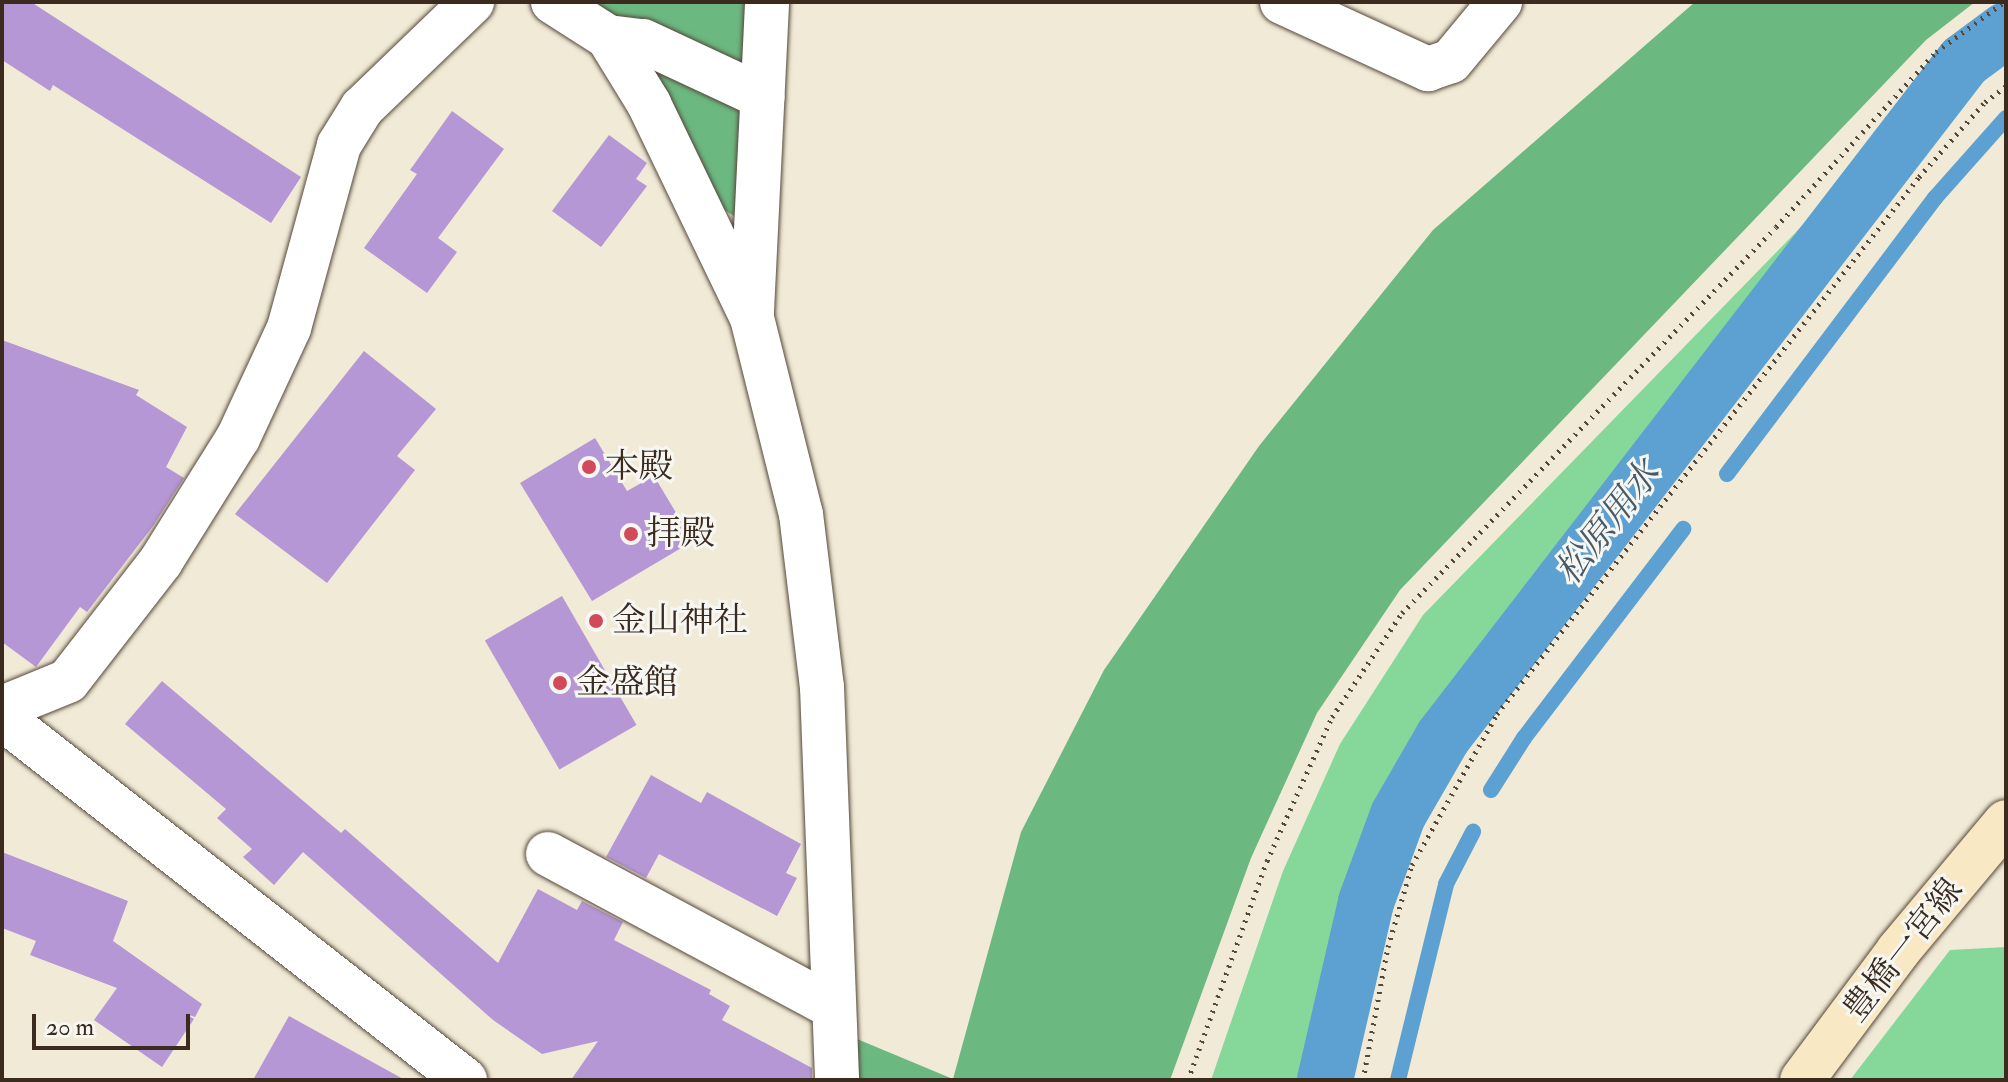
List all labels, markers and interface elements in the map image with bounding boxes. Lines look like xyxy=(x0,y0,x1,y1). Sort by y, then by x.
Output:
place label: 本殿 xyxy=(605,447,673,487)
water label: 松原用水 xyxy=(1547,453,1669,593)
marker: 本殿 xyxy=(580,458,598,476)
place label: 拝殿 xyxy=(647,514,715,554)
marker: 拝殿 xyxy=(622,525,640,543)
place label: 金山神社 xyxy=(612,601,748,641)
marker: 金山神社 xyxy=(587,612,605,630)
place label: 金盛館 xyxy=(576,663,678,703)
marker: 金盛館 xyxy=(551,674,569,692)
street label: 豊橋一宮線 xyxy=(1835,870,1971,1030)
scale bar xyxy=(36,998,194,1048)
text: 20 m xyxy=(46,1012,94,1043)

